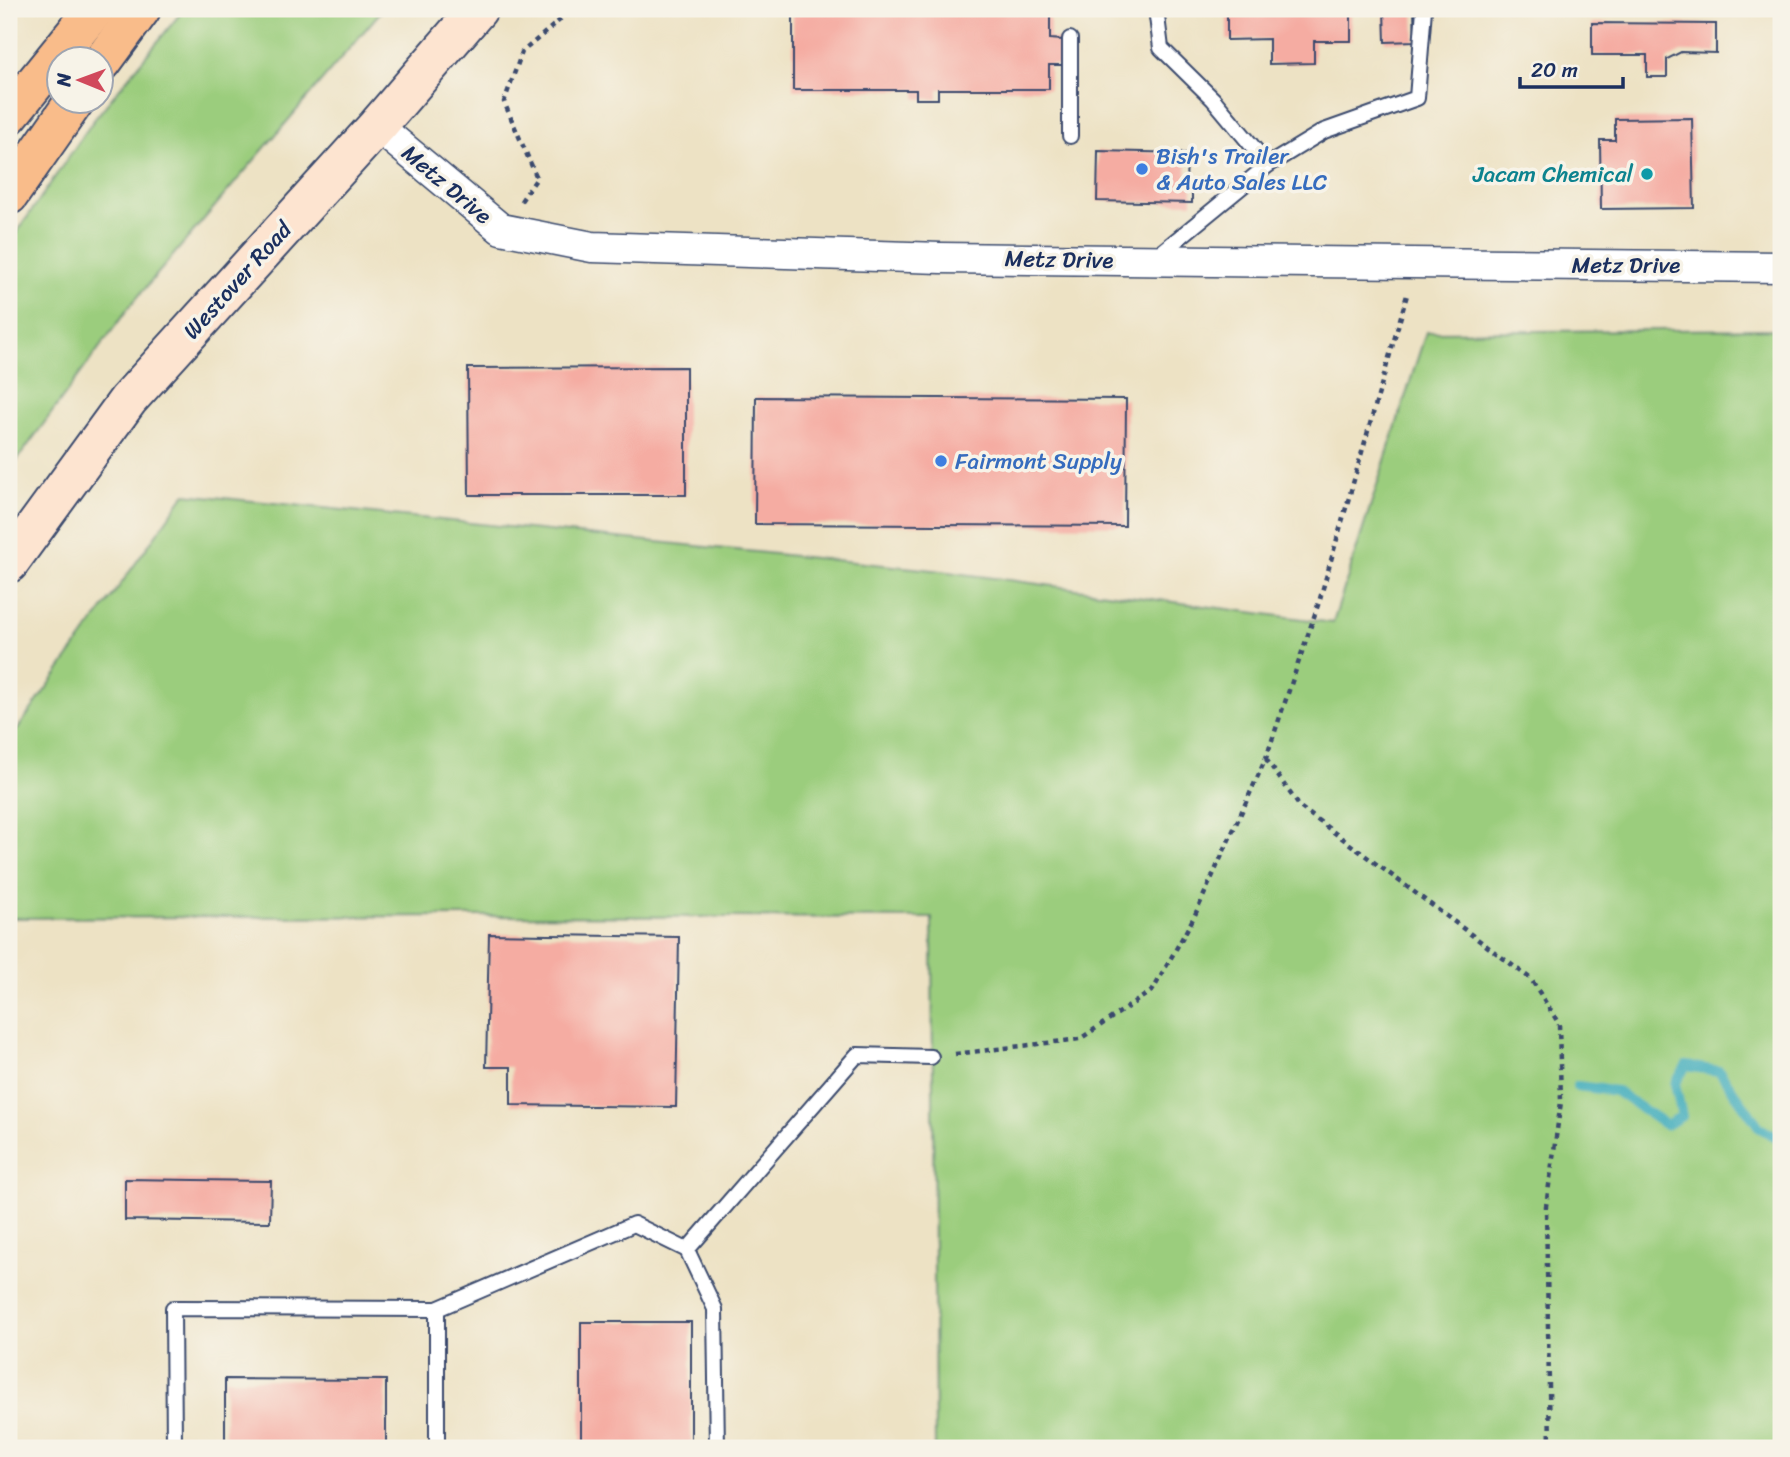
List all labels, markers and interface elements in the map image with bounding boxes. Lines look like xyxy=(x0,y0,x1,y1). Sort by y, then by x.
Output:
north arrow xyxy=(46,46,116,116)
scale bar xyxy=(1520,46,1624,90)
text: 20 m xyxy=(1531,51,1578,89)
text: N xyxy=(47,72,80,88)
street label: Metz Drive xyxy=(392,134,502,235)
place label: Bish's Trailer & Auto Sales LLC xyxy=(1156,136,1328,203)
place label: Jacam Chemical xyxy=(1472,154,1633,195)
marker: Bish's Trailer & Auto Sales LLC xyxy=(1134,161,1150,177)
marker: Jacam Chemical xyxy=(1639,166,1655,182)
street label: Westover Road xyxy=(172,210,304,349)
street label: Metz Drive xyxy=(1004,238,1114,281)
street label: Metz Drive xyxy=(1572,245,1680,286)
place label: Fairmont Supply xyxy=(955,441,1122,482)
marker: Fairmont Supply xyxy=(933,453,949,469)

